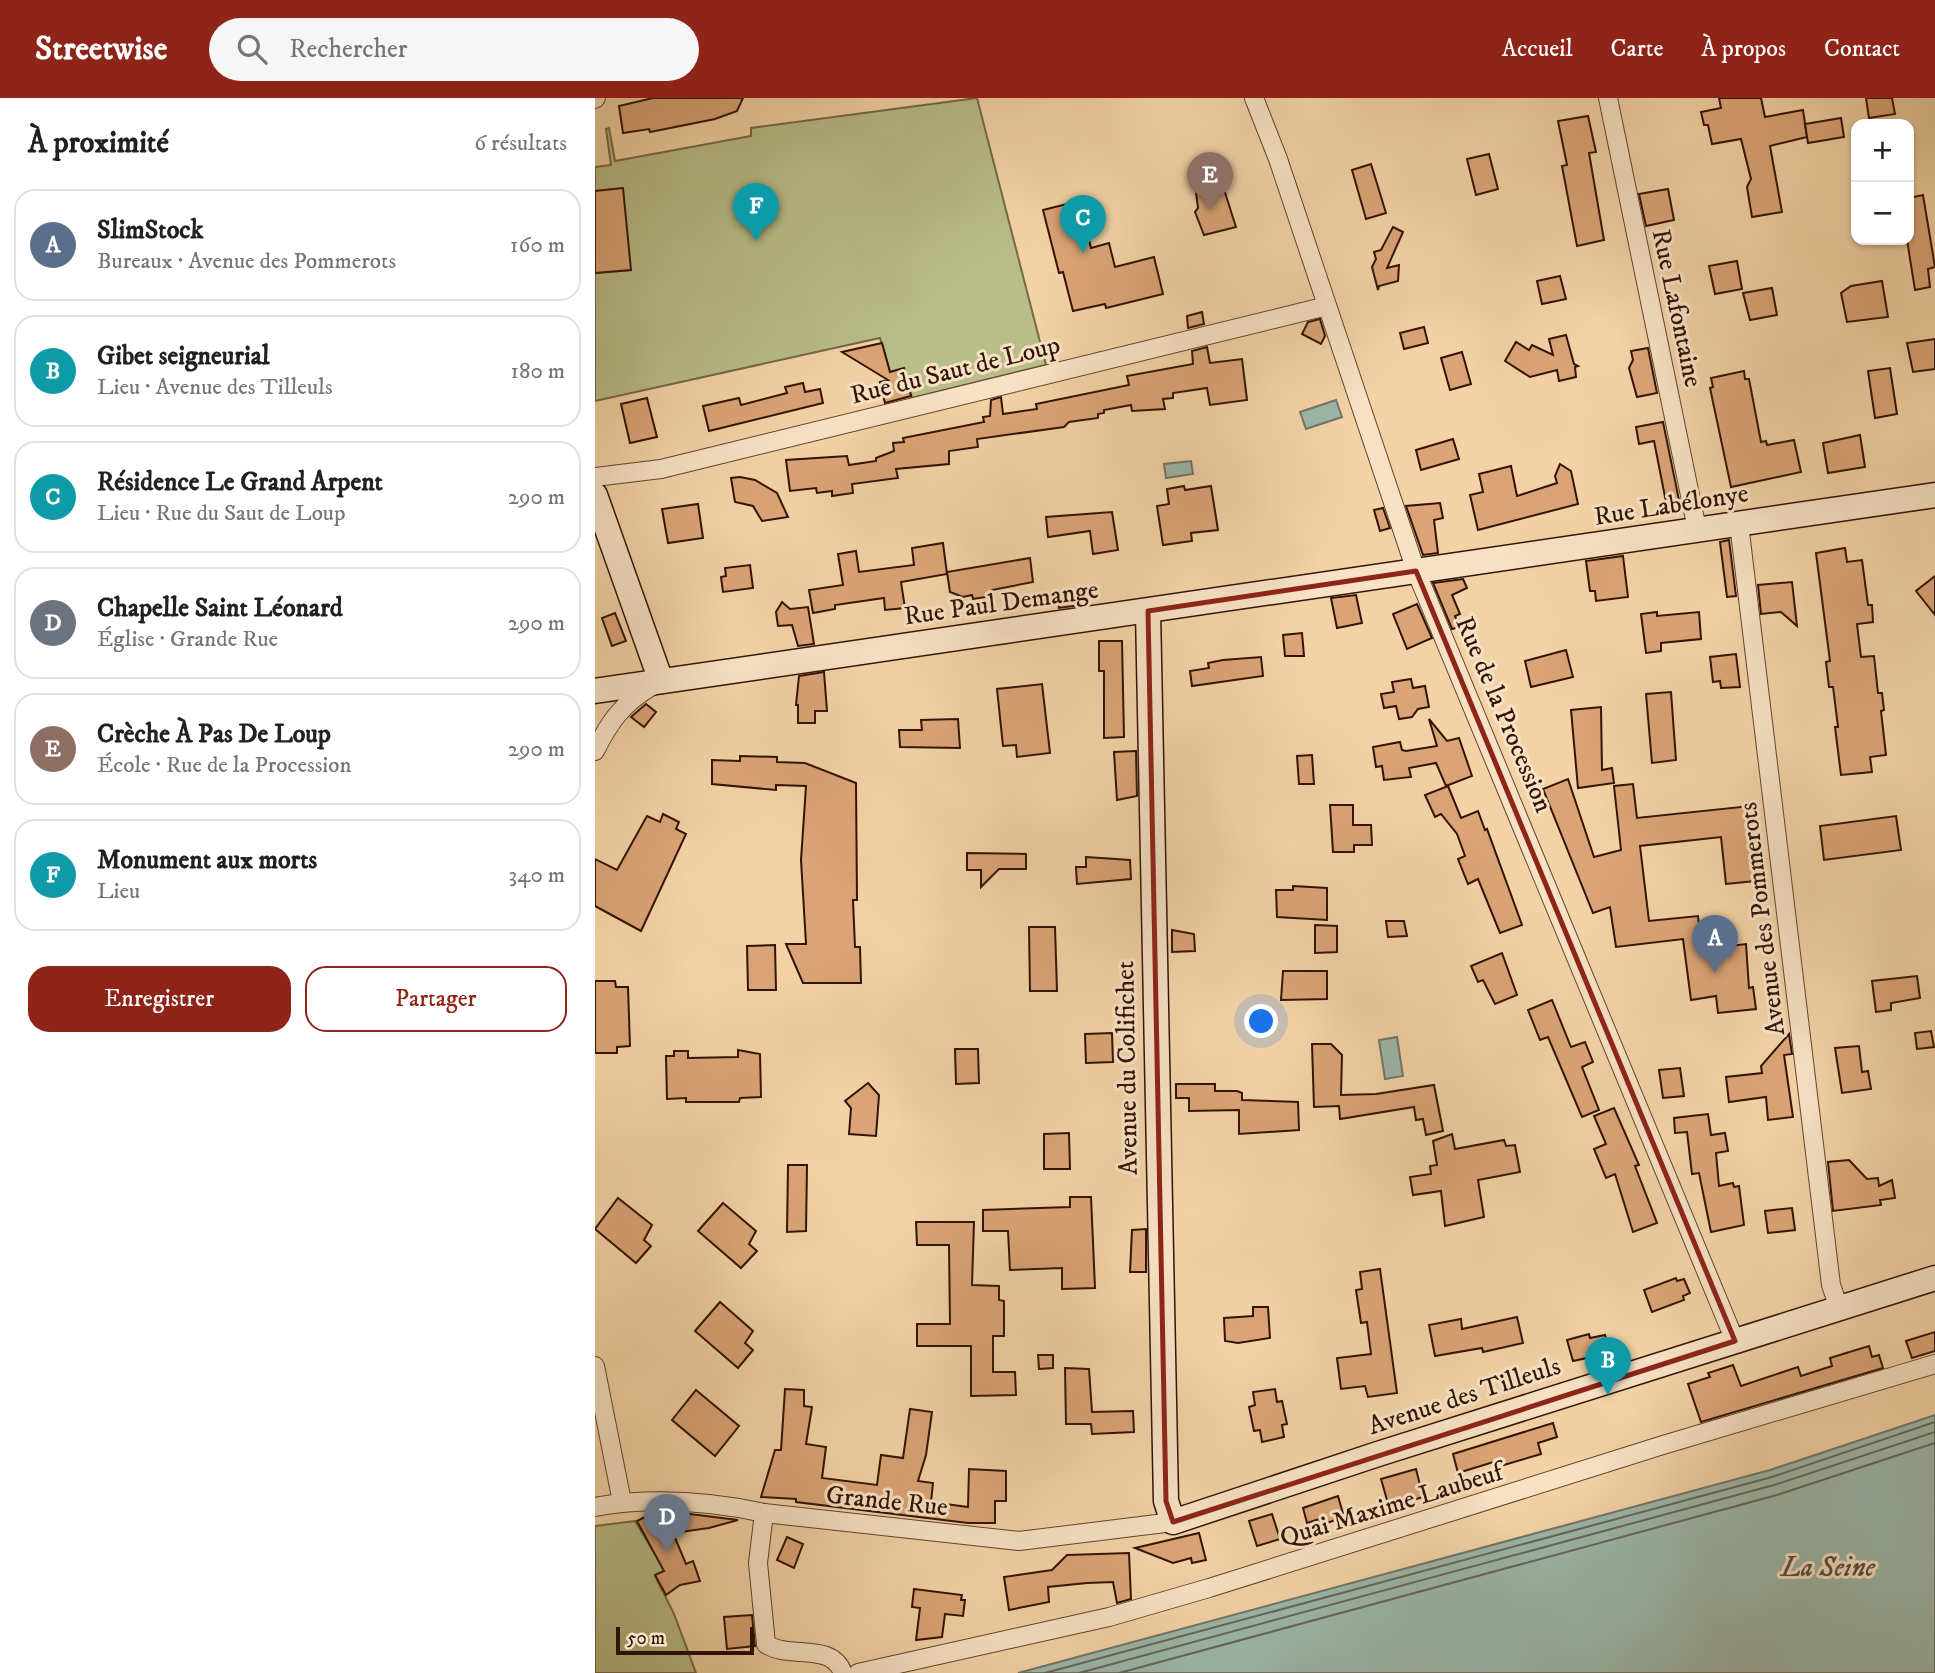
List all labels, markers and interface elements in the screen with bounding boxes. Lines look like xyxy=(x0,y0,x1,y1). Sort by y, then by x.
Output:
search box xyxy=(209,18,699,81)
text: Streetwise xyxy=(35,29,167,70)
icon: search xyxy=(233,30,271,68)
text: Rechercher xyxy=(289,33,408,66)
text: Accueil xyxy=(1502,34,1573,64)
text: Carte xyxy=(1611,34,1663,64)
text: À propos xyxy=(1701,34,1786,64)
text: Contact xyxy=(1824,34,1900,64)
map controls xyxy=(1851,119,1914,245)
button: + xyxy=(1851,119,1914,182)
text: À proximité xyxy=(28,125,169,162)
text: 6 résultats xyxy=(474,129,567,158)
pin: E xyxy=(1187,152,1233,210)
button: − xyxy=(1851,182,1914,245)
pin: F xyxy=(733,183,779,241)
pin: C xyxy=(1060,195,1106,253)
text: SlimStock xyxy=(97,214,203,247)
street label: Rue Lafontaine xyxy=(1644,226,1709,390)
text: A xyxy=(46,231,60,260)
text: 160 m xyxy=(510,231,565,260)
text: Bureaux · Avenue des Pommerots xyxy=(97,247,396,276)
street label: Rue du Saut de Loup xyxy=(847,328,1064,412)
text: Gibet seigneurial xyxy=(97,340,270,373)
text: B xyxy=(46,357,60,386)
text: 180 m xyxy=(510,357,565,386)
text: Lieu · Avenue des Tilleuls xyxy=(97,373,333,402)
text: Résidence Le Grand Arpent xyxy=(97,466,383,499)
street label: Rue Labélonye xyxy=(1592,477,1751,534)
text: C xyxy=(45,483,61,512)
text: 290 m xyxy=(508,483,565,512)
text: Lieu · Rue du Saut de Loup xyxy=(97,499,346,528)
street label: Rue Paul Demange xyxy=(902,574,1101,633)
text: Chapelle Saint Léonard xyxy=(97,592,343,625)
text: D xyxy=(44,609,62,638)
text: 290 m xyxy=(508,609,565,638)
street label: Rue de la Procession xyxy=(1447,612,1560,818)
text: Église · Grande Rue xyxy=(97,625,278,654)
text: Crèche À Pas De Loup xyxy=(97,718,331,751)
text: E xyxy=(45,735,61,764)
text: 290 m xyxy=(508,735,565,764)
text: École · Rue de la Procession xyxy=(97,751,351,780)
street label: Avenue des Pommerots xyxy=(1732,800,1793,1037)
text: Monument aux morts xyxy=(97,844,317,877)
text: F xyxy=(46,861,60,890)
text: 340 m xyxy=(509,861,565,890)
text: Lieu xyxy=(97,877,140,906)
pin: A xyxy=(1692,915,1738,973)
street label: Avenue du Colifichet xyxy=(1109,960,1146,1175)
button: Enregistrer xyxy=(28,966,291,1032)
button: Partager xyxy=(305,966,567,1032)
your location xyxy=(1244,1004,1278,1038)
pin: B xyxy=(1585,1337,1631,1395)
street label: Avenue des Tilleuls xyxy=(1364,1350,1565,1443)
street label: Quai Maxime Laubeuf xyxy=(1276,1455,1510,1555)
street label: Grande Rue xyxy=(824,1479,949,1524)
pin: D xyxy=(644,1494,690,1552)
water label: La Seine xyxy=(1779,1550,1877,1585)
scale bar xyxy=(616,1624,754,1656)
text: 50 m xyxy=(627,1627,665,1650)

